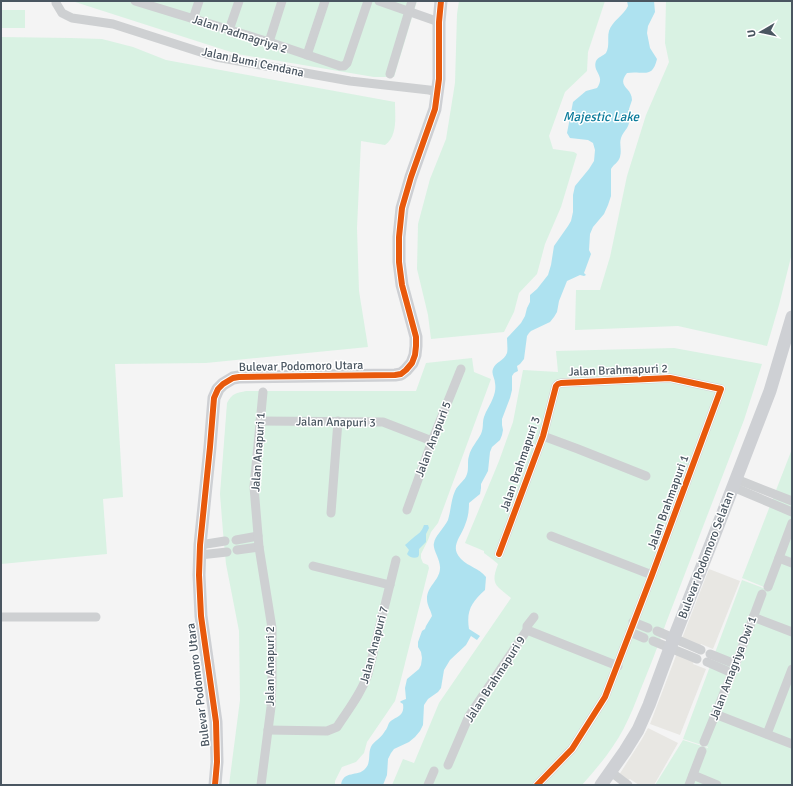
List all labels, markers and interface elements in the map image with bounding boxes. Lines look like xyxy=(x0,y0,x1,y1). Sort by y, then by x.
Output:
street label: Jalan Padmagriya 2 xyxy=(190,12,289,57)
north arrow xyxy=(741,12,781,52)
text: U xyxy=(745,29,759,38)
street label: Jalan Bumi Cendana xyxy=(200,44,305,81)
water label: Majestic Lake xyxy=(563,109,641,125)
street label: Bulevar Podomoro Utara xyxy=(239,358,363,375)
street label: Jalan Brahmapuri 2 xyxy=(568,361,668,380)
street label: Jalan Anapuri 5 xyxy=(412,399,455,479)
street label: Jalan Anapuri 1 xyxy=(248,412,269,492)
street label: Jalan Anapuri 3 xyxy=(296,414,376,431)
street label: Jalan Brahmapuri 3 xyxy=(497,415,544,514)
street label: Jalan Brahmapuri 1 xyxy=(644,453,693,552)
street label: Bulevar Podomoro Selatan xyxy=(675,490,738,621)
street label: Jalan Anapuri 7 xyxy=(357,605,392,686)
street label: Jalan Amagriya Dwi 1 xyxy=(707,614,760,722)
street label: Bulevar Podomoro Utara xyxy=(183,622,214,748)
street label: Jalan Anapuri 2 xyxy=(263,626,278,706)
street label: Jalan Brahmapuri 9 xyxy=(462,633,529,725)

